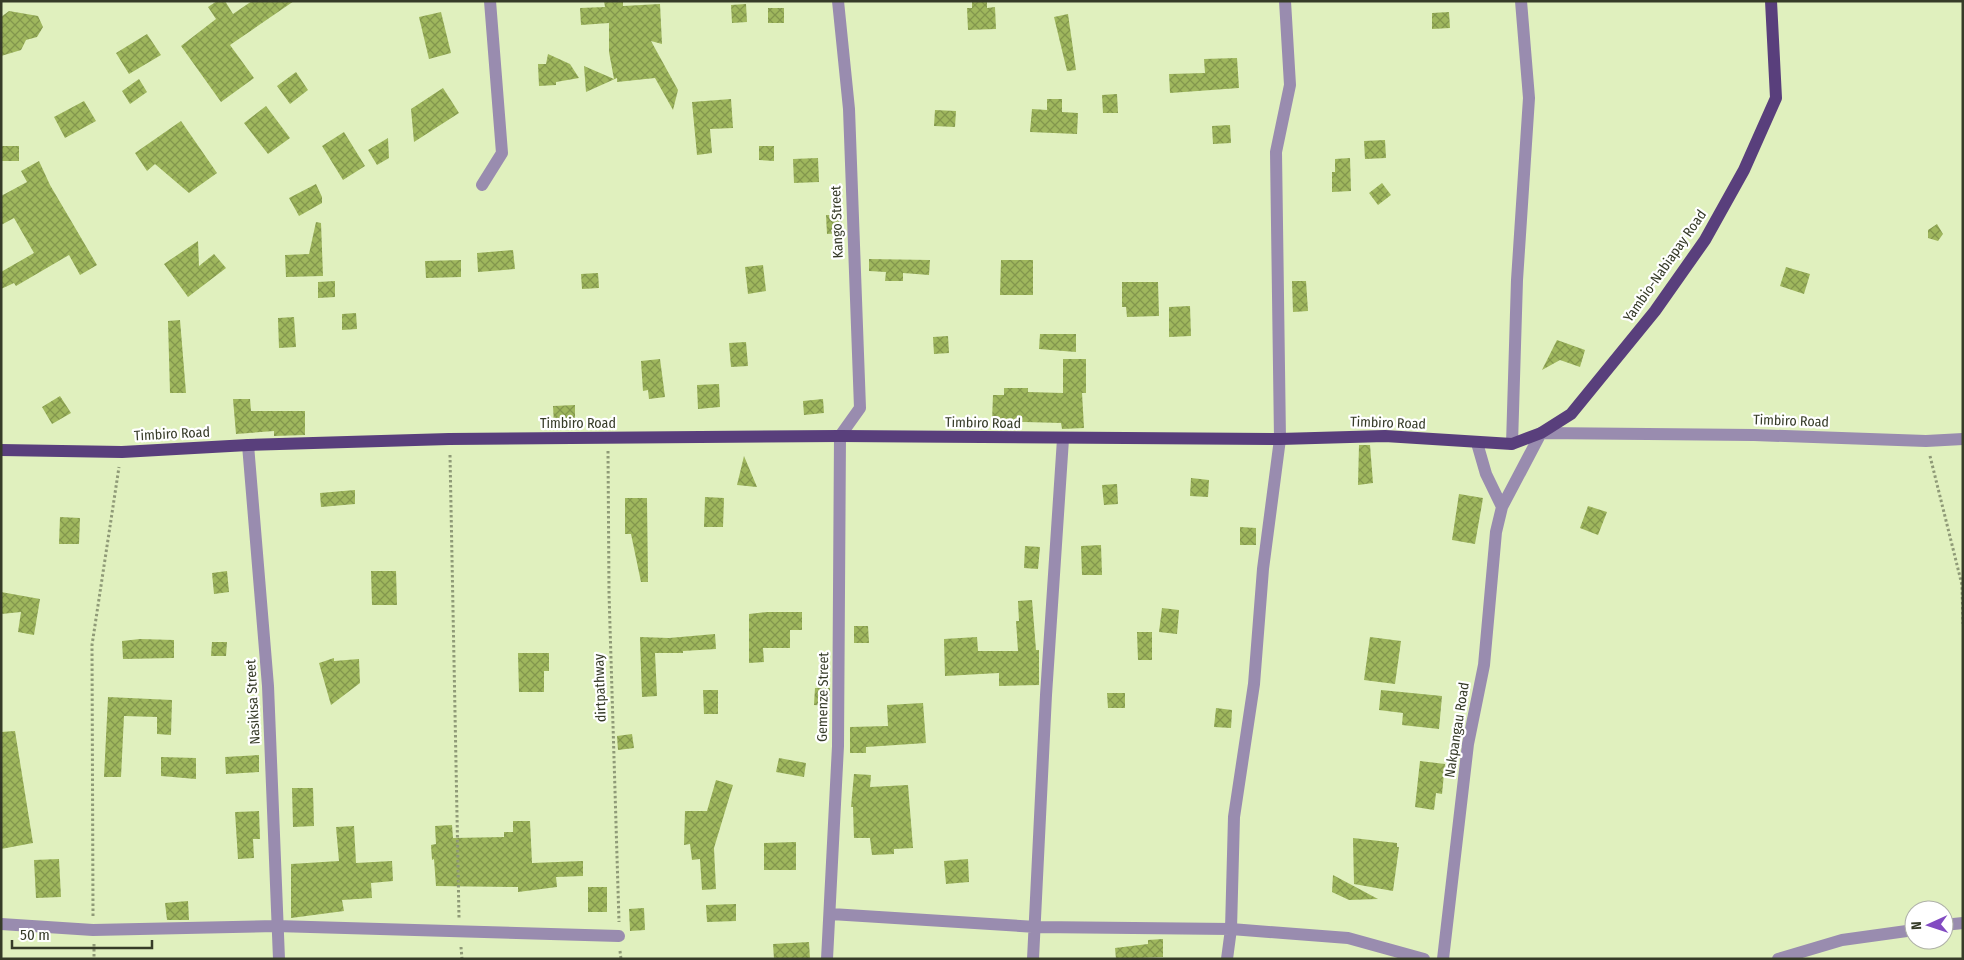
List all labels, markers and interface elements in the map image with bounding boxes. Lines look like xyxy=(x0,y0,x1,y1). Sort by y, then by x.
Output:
street label: Kango Street xyxy=(827,185,847,259)
street label: Yambio-Nabiapay Road xyxy=(1620,207,1710,325)
street label: Timbiro Road xyxy=(1753,411,1829,431)
street label: Timbiro Road xyxy=(1350,413,1426,433)
street label: Timbiro Road xyxy=(945,414,1021,432)
street label: Timbiro Road xyxy=(540,415,616,432)
street label: Timbiro Road xyxy=(134,424,210,444)
street label: Gemenze Street xyxy=(814,651,832,742)
street label: dirtpathway xyxy=(590,653,610,723)
street label: Nasikisa Street xyxy=(242,659,264,745)
street label: Nakpangau Road xyxy=(1441,681,1473,779)
north arrow xyxy=(1904,900,1954,950)
scale bar xyxy=(12,918,152,950)
text: N xyxy=(1908,921,1925,930)
text: 50 m xyxy=(20,926,50,944)

